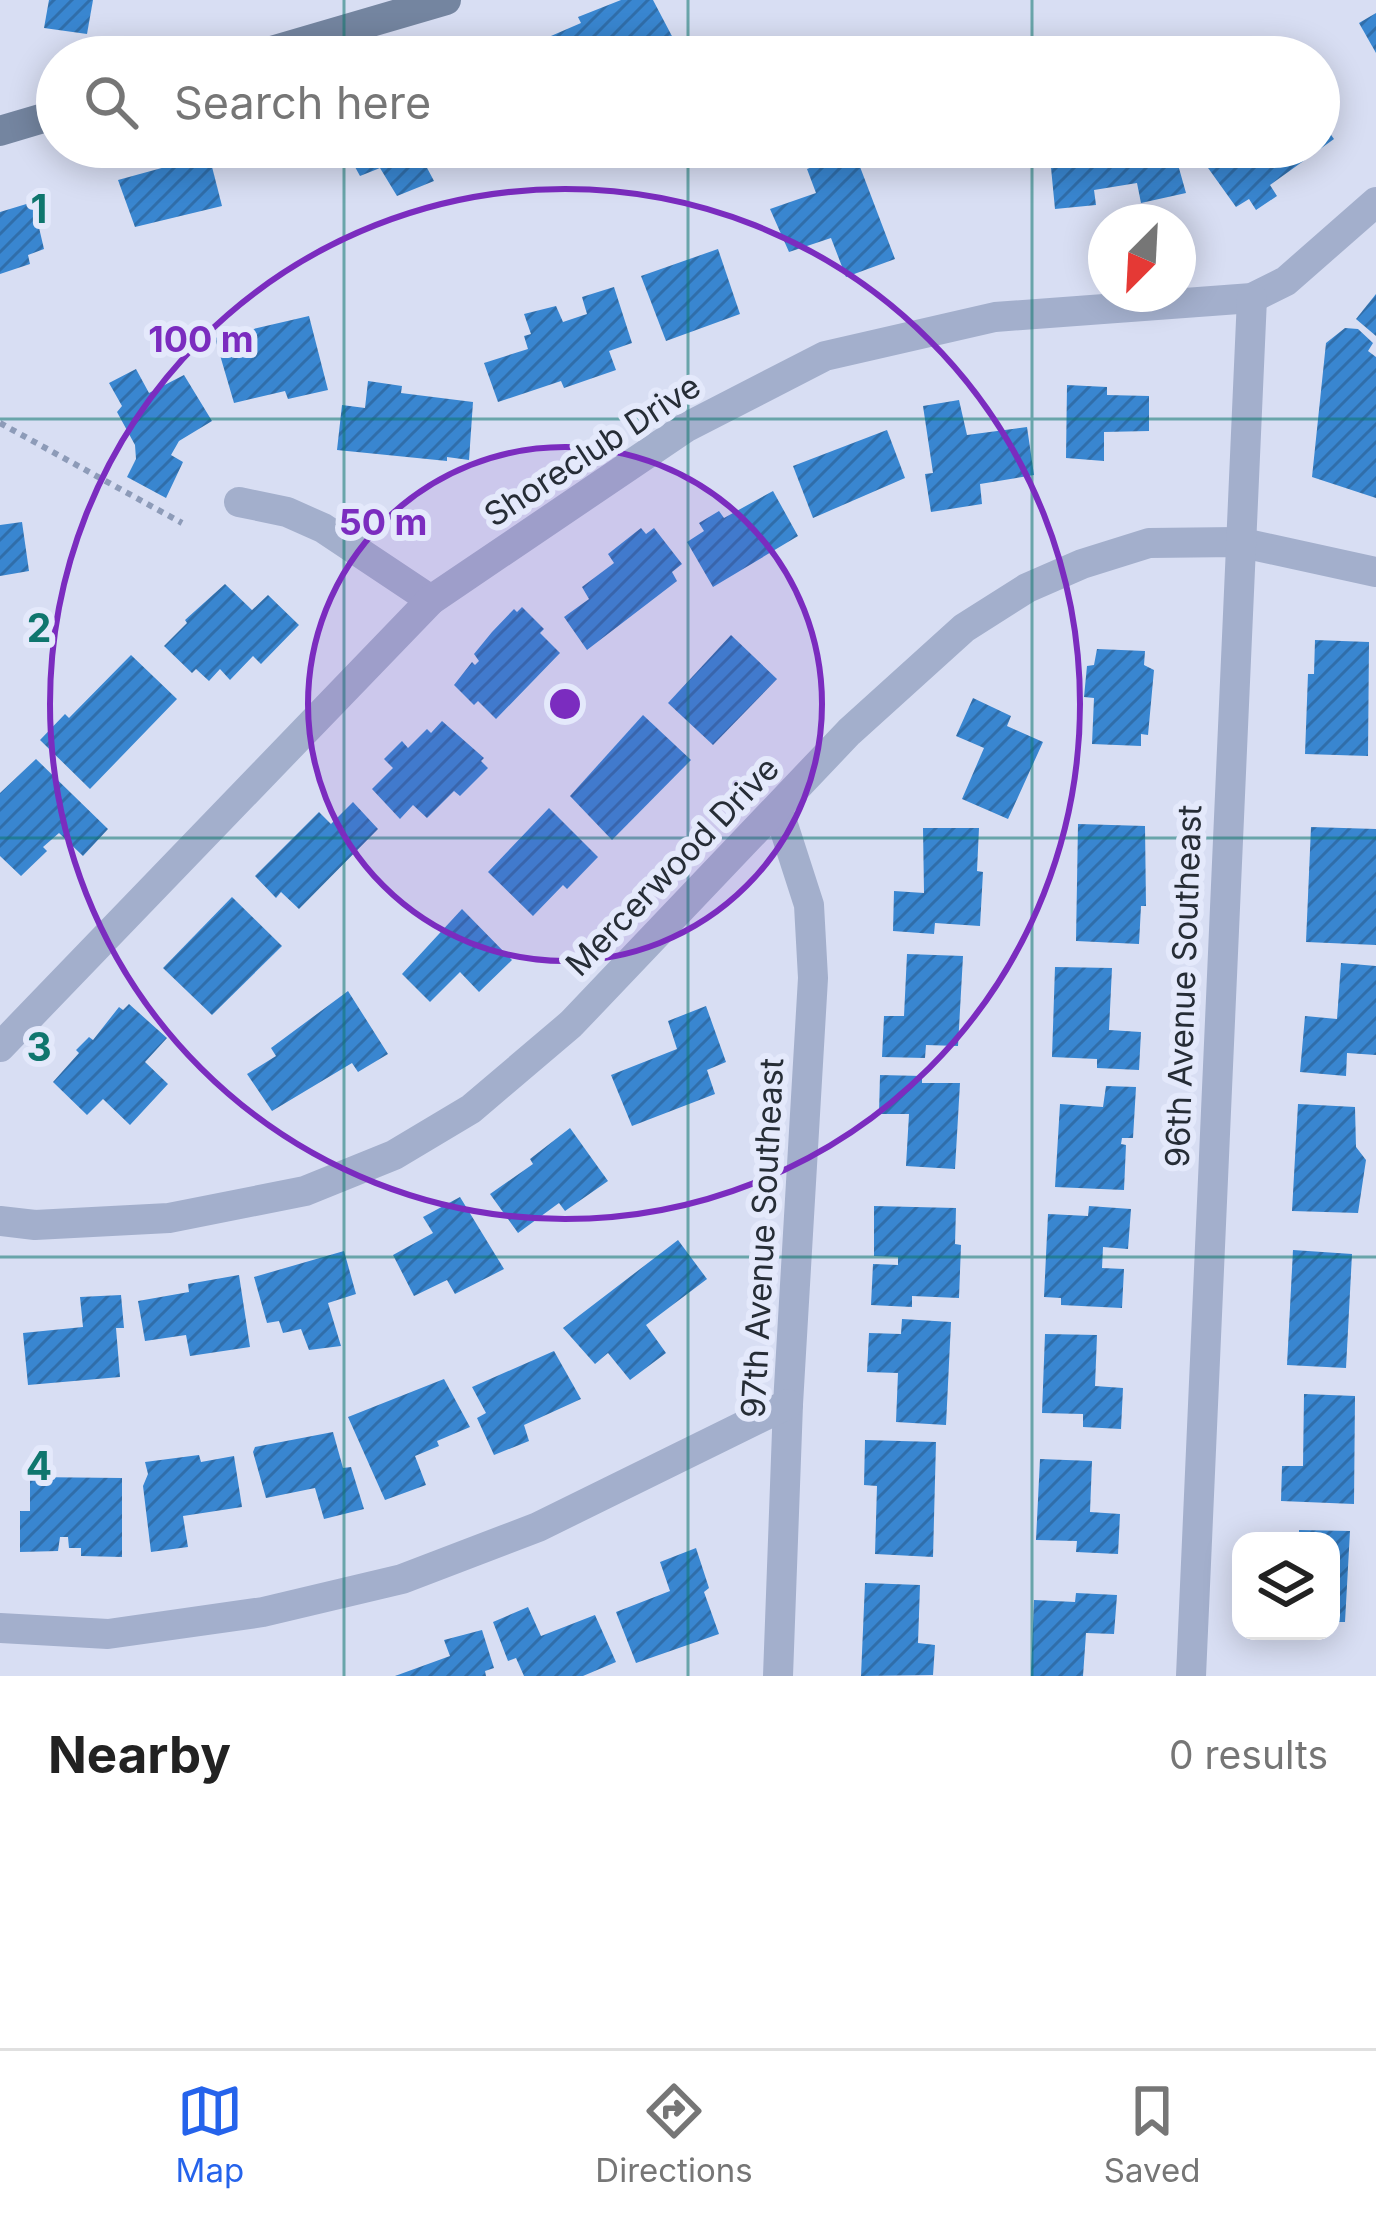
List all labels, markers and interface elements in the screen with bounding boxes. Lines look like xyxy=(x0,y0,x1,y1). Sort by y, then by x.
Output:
search box xyxy=(36,36,1340,168)
icon: search xyxy=(78,69,144,135)
text: Search here xyxy=(174,75,431,130)
text: 1 xyxy=(31,185,47,232)
north arrow xyxy=(1088,204,1196,312)
text: 100 m xyxy=(148,317,254,361)
street label: Shoreclub Drive xyxy=(477,365,707,535)
text: 50 m xyxy=(339,500,427,544)
text: 2 xyxy=(27,604,51,651)
centre of rings xyxy=(544,683,586,725)
street label: Mercerwood Drive xyxy=(557,748,787,984)
street label: 96th Avenue Southeast xyxy=(1157,804,1209,1168)
text: 3 xyxy=(26,1023,52,1070)
street label: 97th Avenue Southeast xyxy=(733,1057,791,1419)
text: 4 xyxy=(26,1442,52,1489)
map controls xyxy=(1232,1532,1340,1640)
button: layers xyxy=(1232,1532,1340,1640)
text: Nearby xyxy=(48,1724,231,1785)
text: 0 results xyxy=(1169,1731,1328,1778)
tab: Map xyxy=(176,2078,244,2190)
tab: Directions xyxy=(595,2078,753,2190)
tab: Saved xyxy=(1104,2078,1200,2190)

